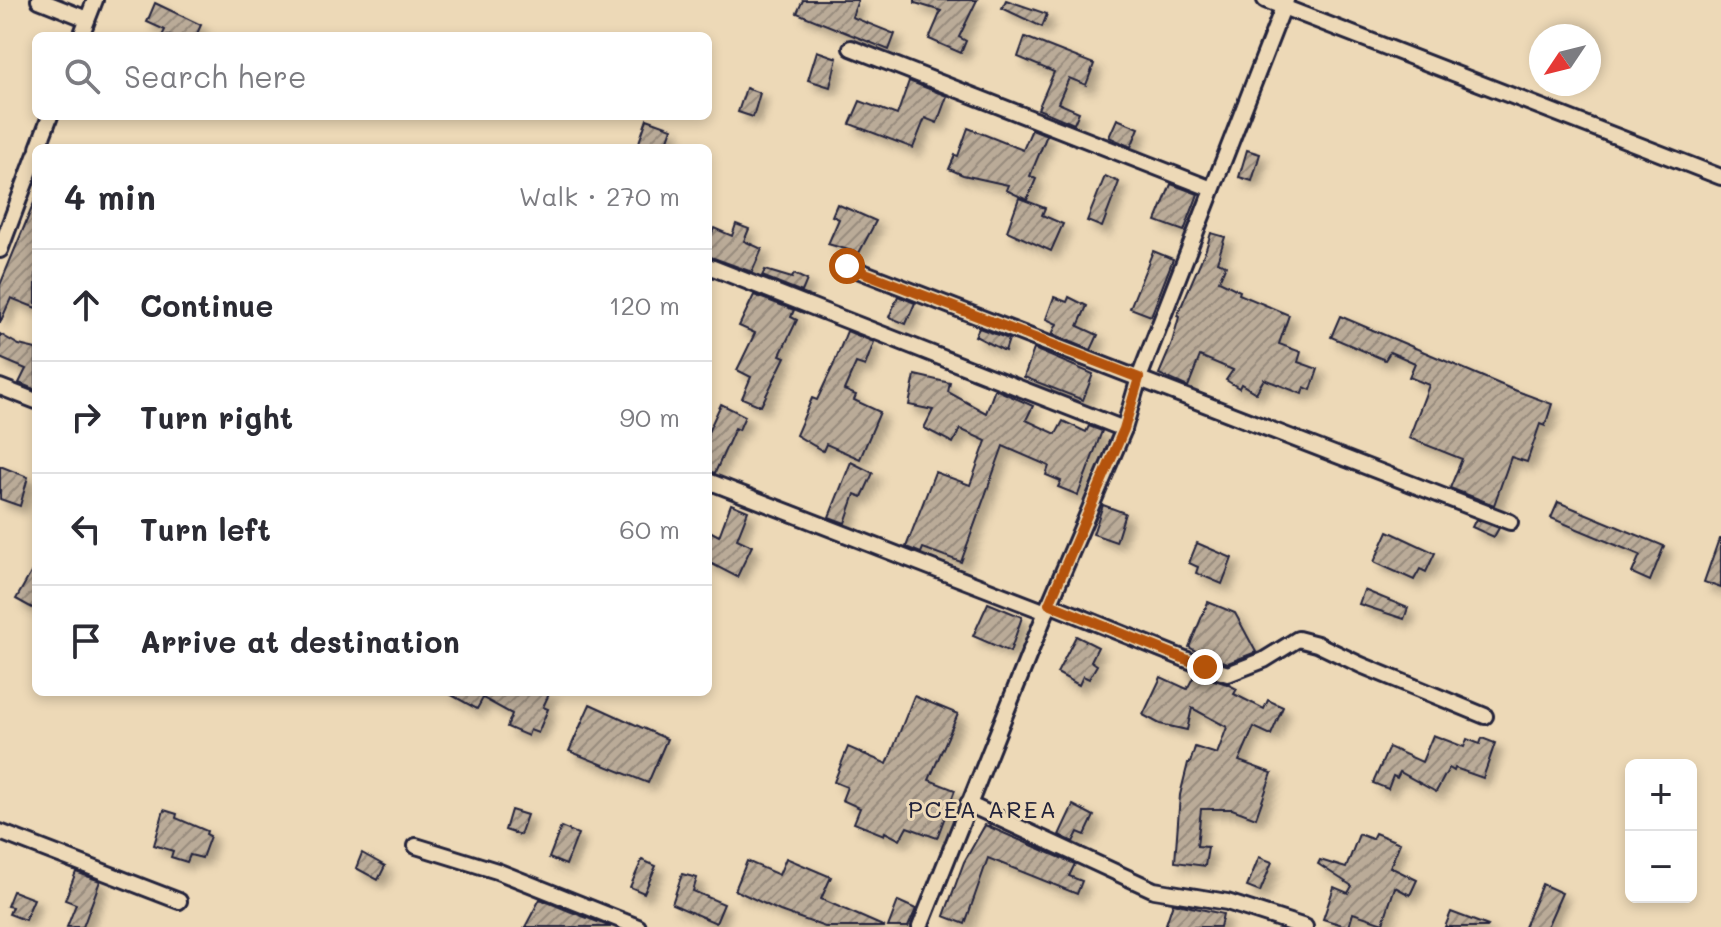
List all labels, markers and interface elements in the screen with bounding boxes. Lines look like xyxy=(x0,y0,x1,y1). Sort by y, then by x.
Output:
north arrow xyxy=(1529,24,1601,96)
search box xyxy=(32,32,712,120)
icon: search xyxy=(60,54,104,98)
text: Search here xyxy=(124,56,307,96)
text: 4 min xyxy=(64,174,156,219)
text: Walk · 270 m xyxy=(519,179,680,213)
route start xyxy=(829,248,865,284)
icon: ahead xyxy=(64,283,108,327)
text: Continue xyxy=(140,285,273,325)
text: 120 m xyxy=(609,288,680,322)
icon: right xyxy=(64,395,108,439)
text: Turn right xyxy=(140,397,293,437)
text: 90 m xyxy=(620,400,680,434)
icon: left xyxy=(64,507,108,551)
text: Turn left xyxy=(140,509,271,549)
text: 60 m xyxy=(619,512,680,546)
icon: arrive xyxy=(64,619,108,663)
text: Arrive at destination xyxy=(140,621,460,661)
route end xyxy=(1187,649,1223,685)
map controls xyxy=(1625,759,1697,903)
button: + xyxy=(1625,759,1697,831)
district label: PCEA AREA xyxy=(908,793,1058,824)
button: − xyxy=(1625,831,1697,903)

